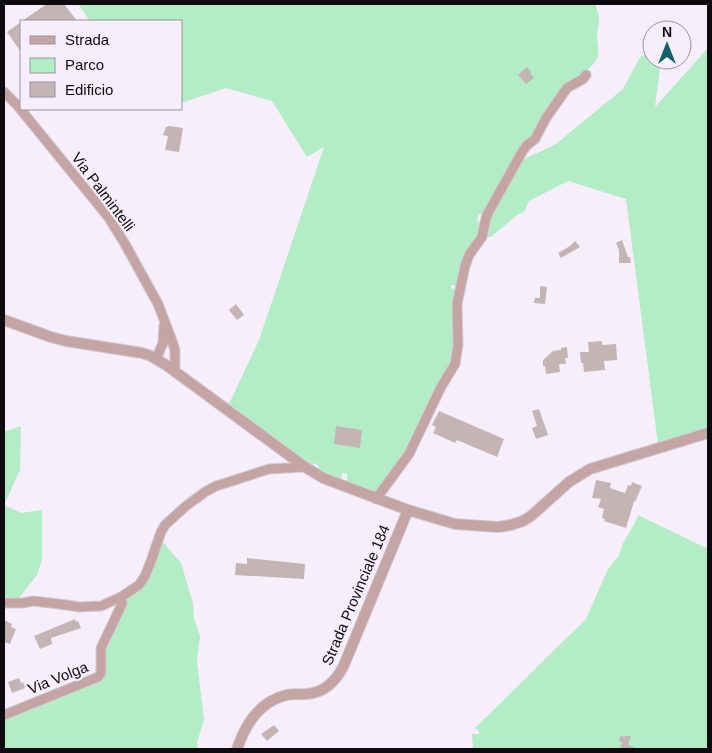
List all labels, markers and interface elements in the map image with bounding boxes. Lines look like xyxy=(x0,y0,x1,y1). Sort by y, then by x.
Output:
legend xyxy=(20,20,182,110)
north arrow xyxy=(642,20,692,70)
text: N xyxy=(662,24,672,40)
text: Strada xyxy=(65,31,110,48)
text: Parco xyxy=(65,56,104,73)
text: Edificio xyxy=(65,81,113,98)
street label: Via Palmintelli xyxy=(68,149,138,234)
street label: Strada Provinciale 184 xyxy=(318,522,393,668)
street label: Via Volga xyxy=(25,658,91,697)

